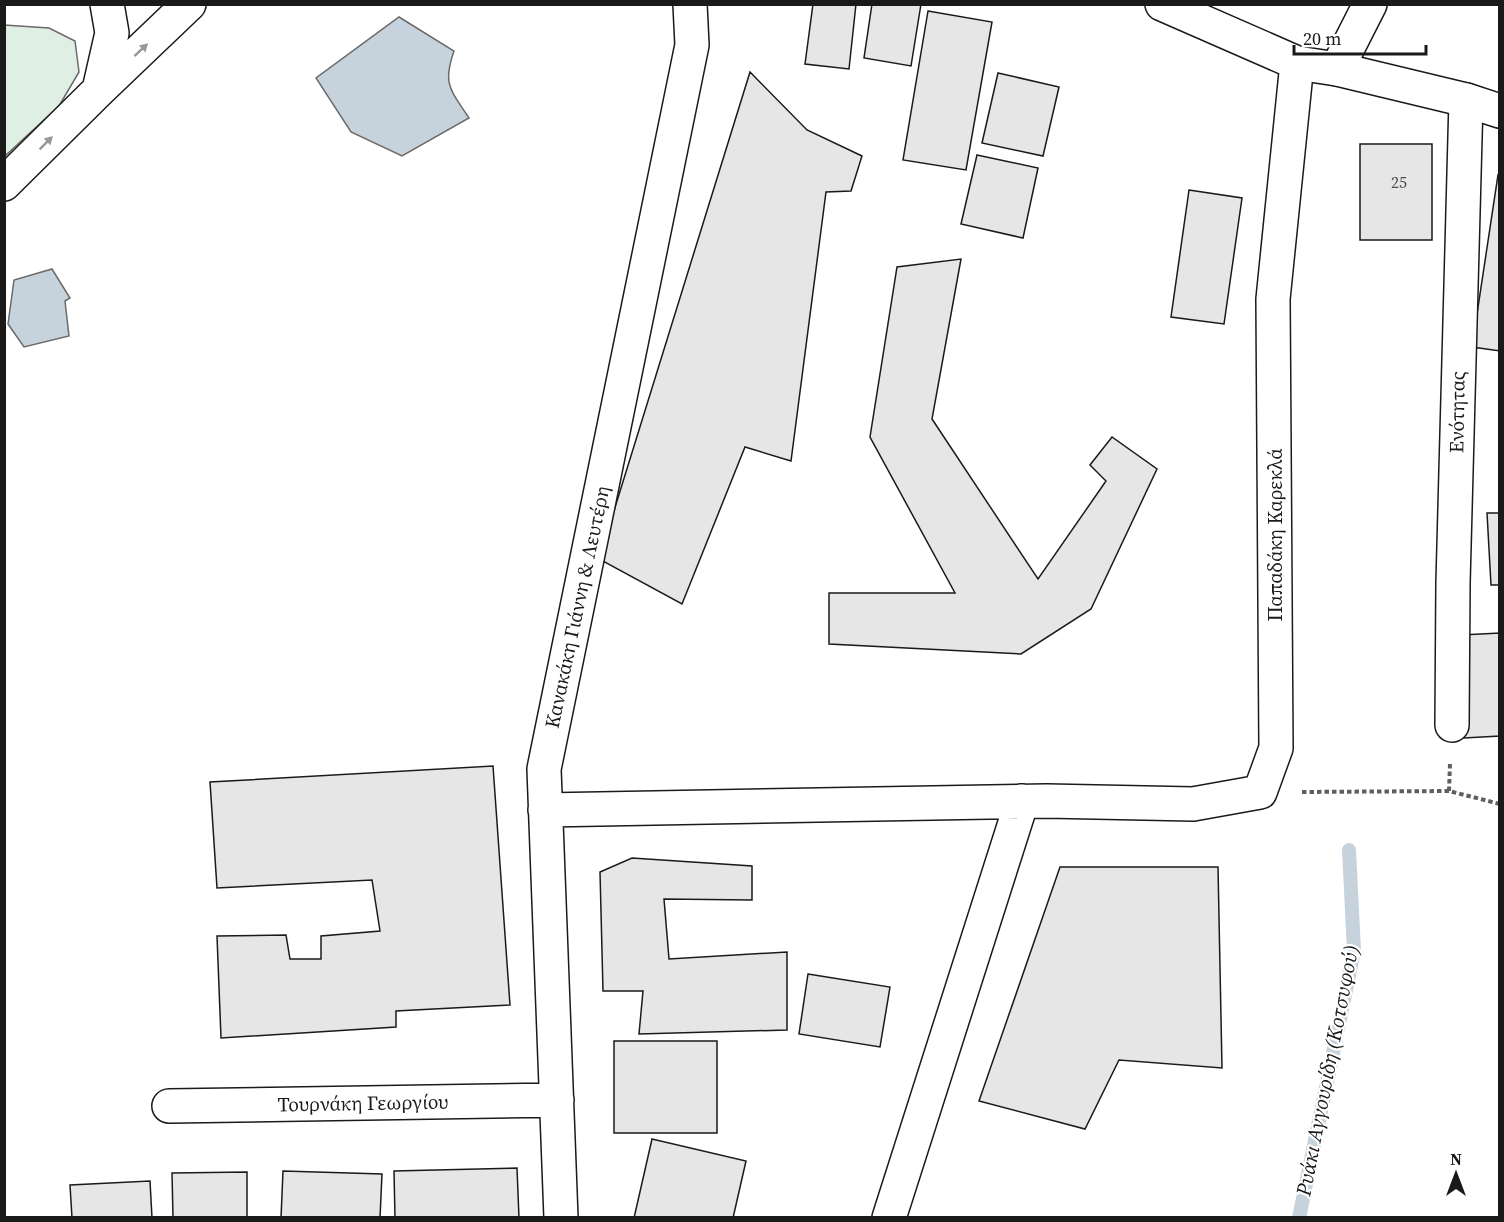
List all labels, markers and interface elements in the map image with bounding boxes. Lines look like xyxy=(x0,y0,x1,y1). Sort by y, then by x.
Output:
scale bar xyxy=(1294,18,1426,56)
text: 20 m xyxy=(1303,26,1341,51)
one-way arrow xyxy=(134,43,148,57)
one-way arrow xyxy=(38,136,52,150)
house number: 25 xyxy=(1391,171,1407,193)
street label: Ενότητας xyxy=(1442,371,1472,453)
street label: Παπαδάκη Καρεκλά xyxy=(1261,449,1289,621)
street label: Κανακάκη Γιάννη & Λευτέρη xyxy=(538,483,616,731)
water label: Ρυάκι Αγγουρίδη (Κοτσυφού) xyxy=(1288,942,1366,1199)
street label: Τουρνάκη Γεωργίου xyxy=(277,1088,449,1118)
north arrow xyxy=(1426,1144,1486,1204)
text: N xyxy=(1450,1148,1462,1170)

